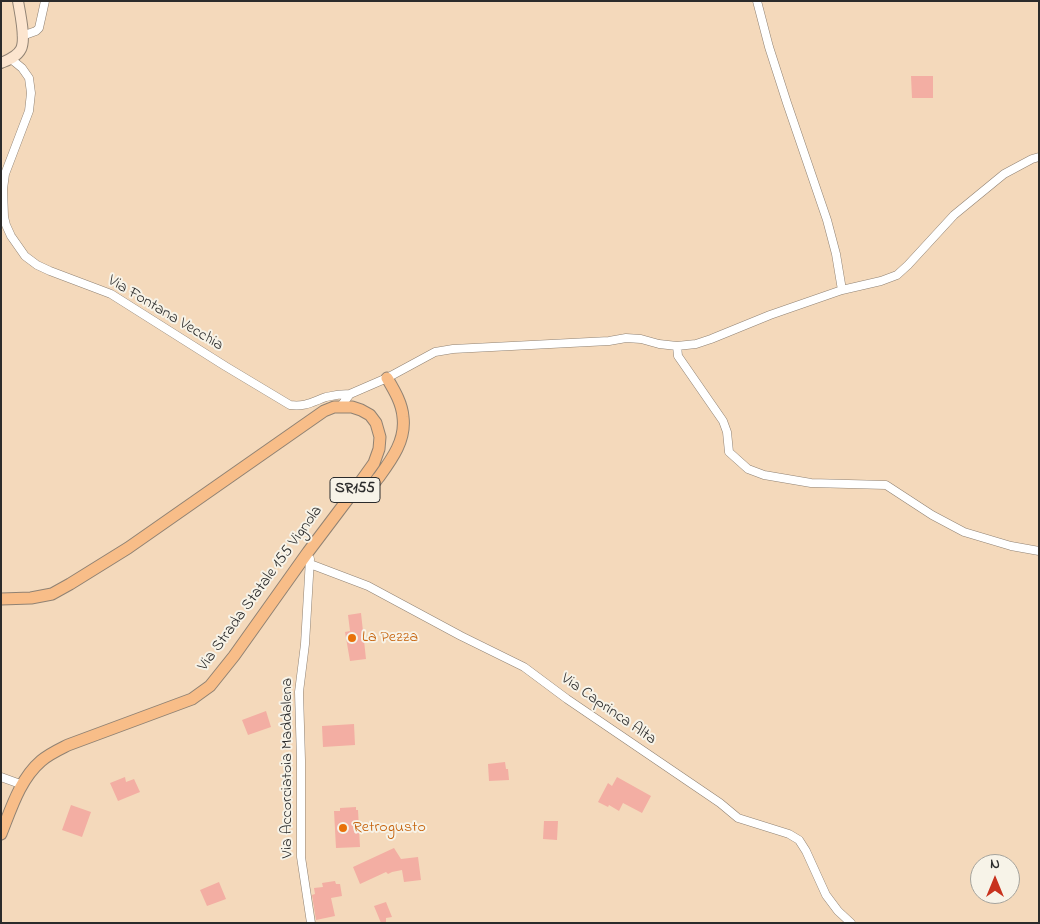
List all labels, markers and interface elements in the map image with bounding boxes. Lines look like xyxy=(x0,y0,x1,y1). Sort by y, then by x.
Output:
street label: Via Fontana Vecchia xyxy=(104,272,226,356)
road number: SR155 xyxy=(330,478,380,502)
street label: Via Strada Statale 155 Vignola xyxy=(195,503,327,675)
place label: La Pezza xyxy=(362,628,418,648)
marker: La Pezza xyxy=(346,632,358,644)
street label: Via Caprinca Alta xyxy=(557,670,659,750)
street label: Via Accorciatoia Maddalena xyxy=(278,678,298,858)
place label: Retrogusto xyxy=(353,818,426,838)
marker: Retrogusto xyxy=(337,822,349,834)
north arrow xyxy=(970,854,1020,904)
text: N xyxy=(990,854,1000,875)

